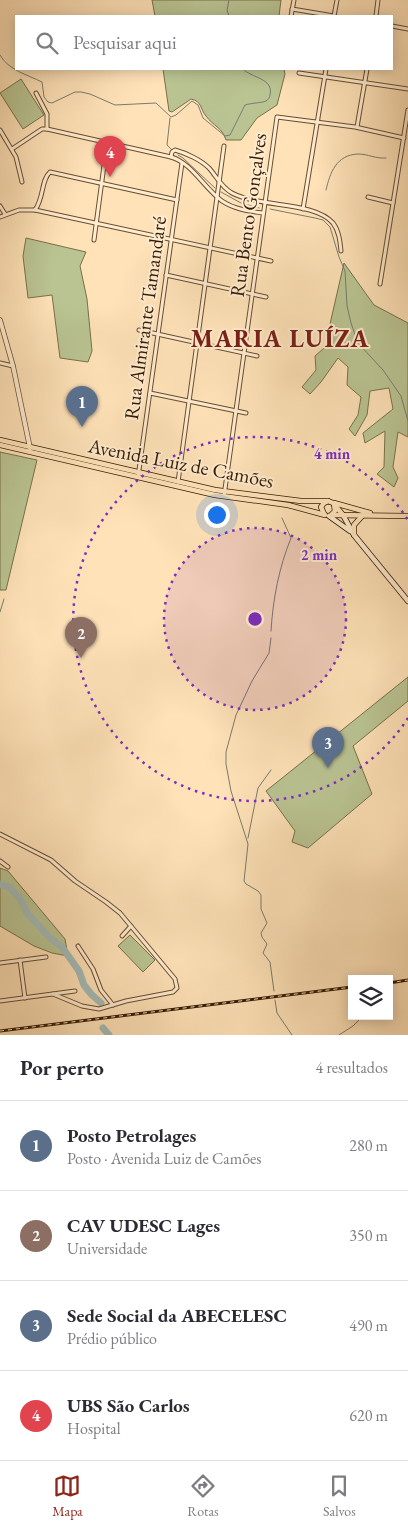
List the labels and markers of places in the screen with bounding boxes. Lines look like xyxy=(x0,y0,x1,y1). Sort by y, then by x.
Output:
pin: 4 xyxy=(94,136,126,177)
pin: 1 xyxy=(66,386,98,427)
centre of rings xyxy=(246,610,264,628)
pin: 2 xyxy=(65,617,97,658)
pin: 3 xyxy=(312,727,344,768)

